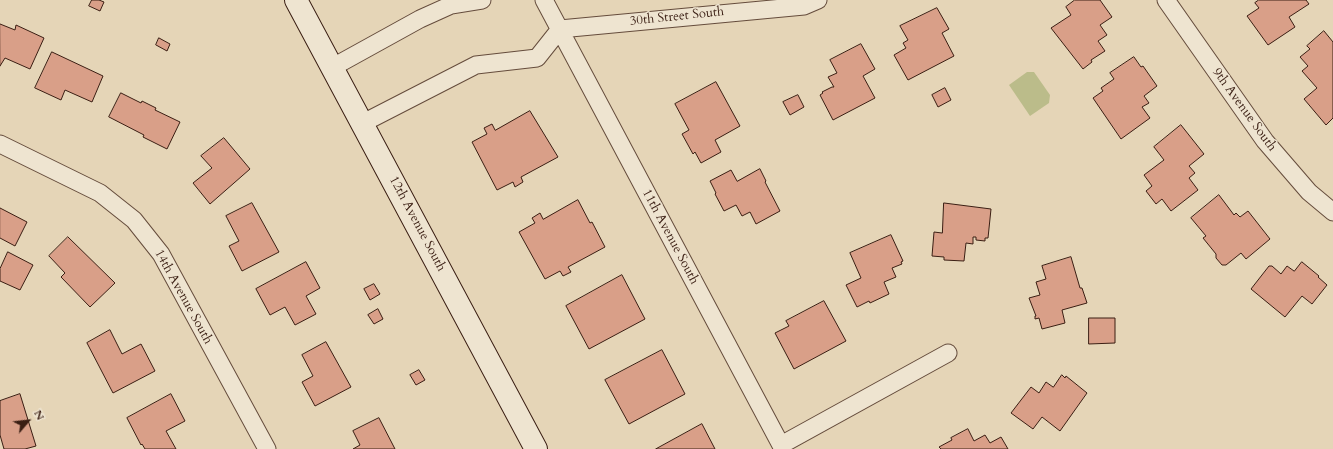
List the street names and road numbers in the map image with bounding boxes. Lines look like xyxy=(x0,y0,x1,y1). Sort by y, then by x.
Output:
street label: 30th Street South xyxy=(629,4,725,30)
street label: 9th Avenue South xyxy=(1209,65,1279,155)
street label: 12th Avenue South xyxy=(385,174,449,274)
street label: 11th Avenue South xyxy=(638,187,702,287)
street label: 14th Avenue South xyxy=(151,247,215,347)

